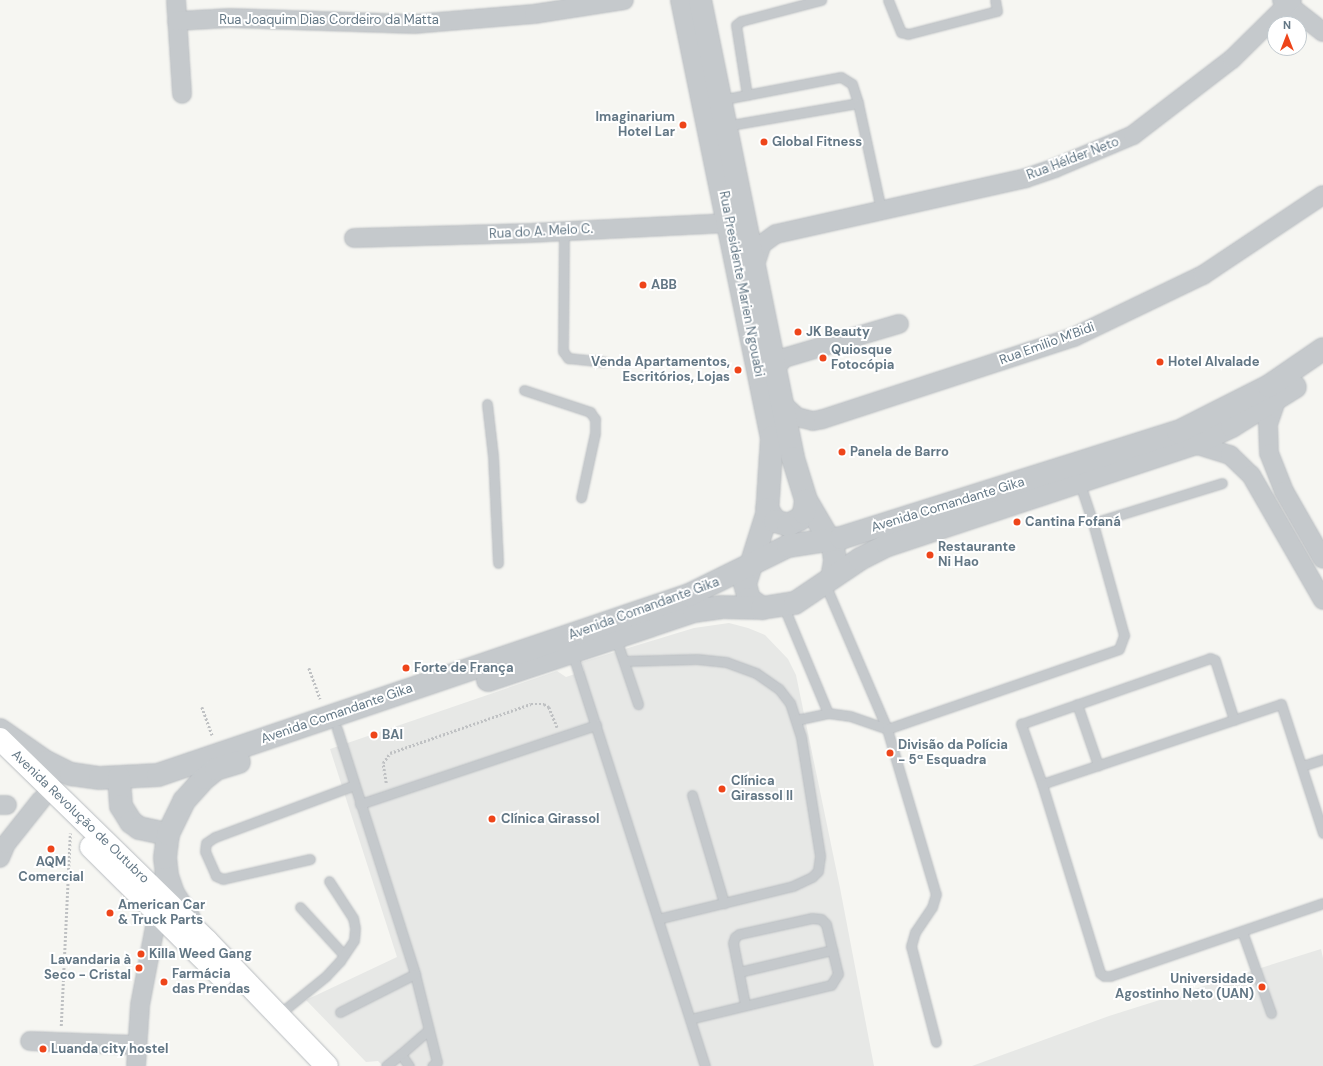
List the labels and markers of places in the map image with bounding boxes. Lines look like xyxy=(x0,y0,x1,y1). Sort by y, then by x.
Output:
place label: Imaginarium Hotel Lar xyxy=(596,110,675,141)
marker: Imaginarium Hotel Lar xyxy=(678,120,688,130)
place label: Global Fitness xyxy=(772,134,862,150)
marker: Global Fitness xyxy=(759,137,769,147)
place label: ABB xyxy=(651,277,677,293)
marker: ABB xyxy=(638,280,648,290)
place label: JK Beauty xyxy=(806,324,870,340)
marker: JK Beauty xyxy=(793,327,803,337)
place label: Quiosque Fotocópia xyxy=(831,343,894,374)
marker: Quiosque Fotocópia xyxy=(818,353,828,363)
place label: Hotel Alvalade xyxy=(1168,354,1259,370)
place label: Venda Apartamentos, Escritórios, Lojas xyxy=(591,355,730,386)
marker: Hotel Alvalade xyxy=(1155,357,1165,367)
marker: Venda Apartamentos, Escritórios, Lojas xyxy=(733,365,743,375)
place label: Panela de Barro xyxy=(850,444,949,460)
marker: Panela de Barro xyxy=(837,447,847,457)
place label: Cantina Fofaná xyxy=(1025,514,1121,530)
marker: Cantina Fofaná xyxy=(1012,517,1022,527)
place label: Restaurante Ni Hao xyxy=(938,540,1016,571)
marker: Restaurante Ni Hao xyxy=(925,550,935,560)
place label: Forte de França xyxy=(414,660,514,676)
marker: Forte de França xyxy=(401,663,411,673)
place label: BAI xyxy=(382,727,403,743)
marker: BAI xyxy=(369,730,379,740)
place label: Divisão da Polícia - 5ª Esquadra xyxy=(898,738,1008,769)
marker: Divisão da Polícia - 5ª Esquadra xyxy=(885,748,895,758)
place label: Clínica Girassol II xyxy=(731,774,793,805)
marker: Clínica Girassol II xyxy=(716,783,728,795)
place label: Clínica Girassol xyxy=(501,811,600,827)
marker: Clínica Girassol xyxy=(486,813,498,825)
marker: AQM Comercial xyxy=(46,844,56,854)
place label: AQM Comercial xyxy=(18,855,84,886)
place label: American Car & Truck Parts xyxy=(118,898,205,929)
marker: American Car & Truck Parts xyxy=(105,908,115,918)
place label: Killa Weed Gang xyxy=(149,946,252,962)
marker: Killa Weed Gang xyxy=(136,949,146,959)
place label: Lavandaria à Seco - Cristal xyxy=(44,953,131,984)
marker: Lavandaria à Seco - Cristal xyxy=(134,963,144,973)
place label: Farmácia das Prendas xyxy=(172,967,250,998)
place label: Universidade Agostinho Neto (UAN) xyxy=(1115,972,1254,1003)
marker: Farmácia das Prendas xyxy=(159,977,169,987)
marker: Universidade Agostinho Neto (UAN) xyxy=(1257,982,1267,992)
place label: Luanda city hostel xyxy=(51,1041,169,1057)
marker: Luanda city hostel xyxy=(38,1044,48,1054)

